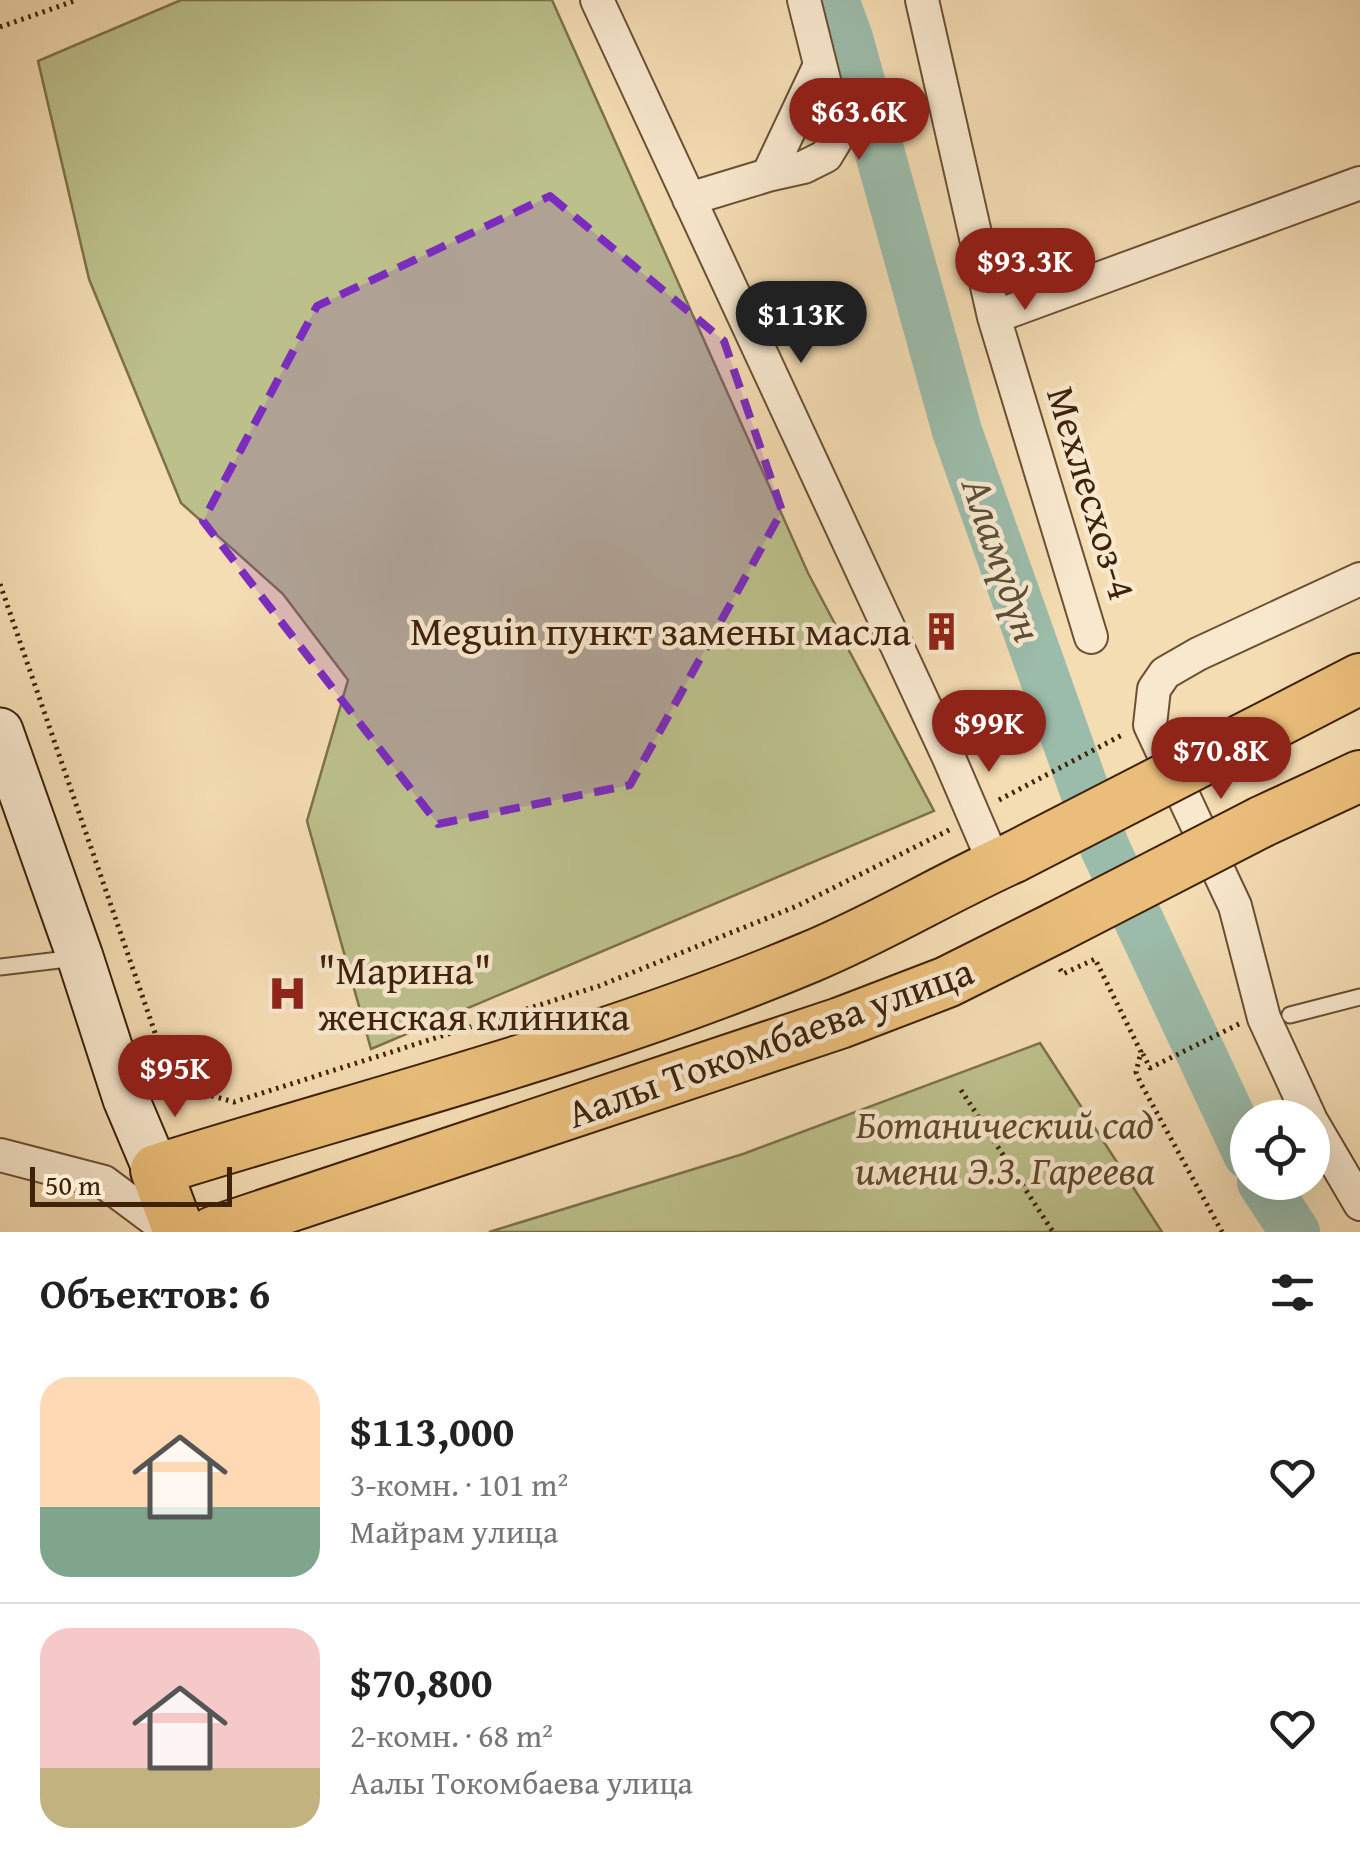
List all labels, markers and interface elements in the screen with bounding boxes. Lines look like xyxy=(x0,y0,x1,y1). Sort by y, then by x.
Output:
pin: $63.6K xyxy=(778,78,940,163)
text: $63.6K xyxy=(811,87,907,134)
pin: $93.3K xyxy=(944,228,1106,313)
text: $93.3K xyxy=(977,237,1073,284)
pin: $113K xyxy=(731,281,871,366)
text: $113K xyxy=(758,290,844,337)
street label: Мехлесхоз-4 xyxy=(1032,379,1153,607)
water label: Аламүдүн xyxy=(947,468,1060,649)
place label: Meguin пункт замены масла xyxy=(410,601,911,660)
building icon: Meguin пункт замены масла xyxy=(920,610,962,652)
pin: $99K xyxy=(930,690,1048,775)
text: $99K xyxy=(954,699,1024,746)
pin: $70.8K xyxy=(1140,717,1302,802)
text: $70.8K xyxy=(1173,726,1269,773)
place label: "Марина" женская клиника xyxy=(318,940,630,1045)
street label: Аалы Токомбаева улица xyxy=(558,941,981,1143)
hospital icon: "Марина" женская клиника xyxy=(267,972,309,1014)
pin: $95K xyxy=(116,1035,234,1120)
text: $95K xyxy=(140,1044,210,1091)
park label: Ботанический сад имени Э.З. Гареева xyxy=(855,1094,1155,1199)
map controls xyxy=(1230,1100,1330,1200)
button: locate xyxy=(1230,1100,1330,1200)
scale bar xyxy=(30,1162,232,1206)
text: 50 m xyxy=(45,1164,101,1205)
text: Объектов: 6 xyxy=(40,1262,270,1323)
icon: filters xyxy=(1265,1265,1320,1320)
text: $113,000 xyxy=(350,1400,514,1461)
icon: home xyxy=(120,1417,240,1537)
icon: heart xyxy=(1265,1450,1320,1505)
text: 3-комн. · 101 m² xyxy=(350,1461,568,1508)
text: Майрам улица xyxy=(350,1508,558,1555)
text: $70,800 xyxy=(350,1651,492,1712)
icon: home xyxy=(120,1668,240,1788)
icon: heart xyxy=(1265,1701,1320,1756)
text: 2-комн. · 68 m² xyxy=(350,1712,553,1759)
text: Аалы Токомбаева улица xyxy=(350,1759,693,1806)

